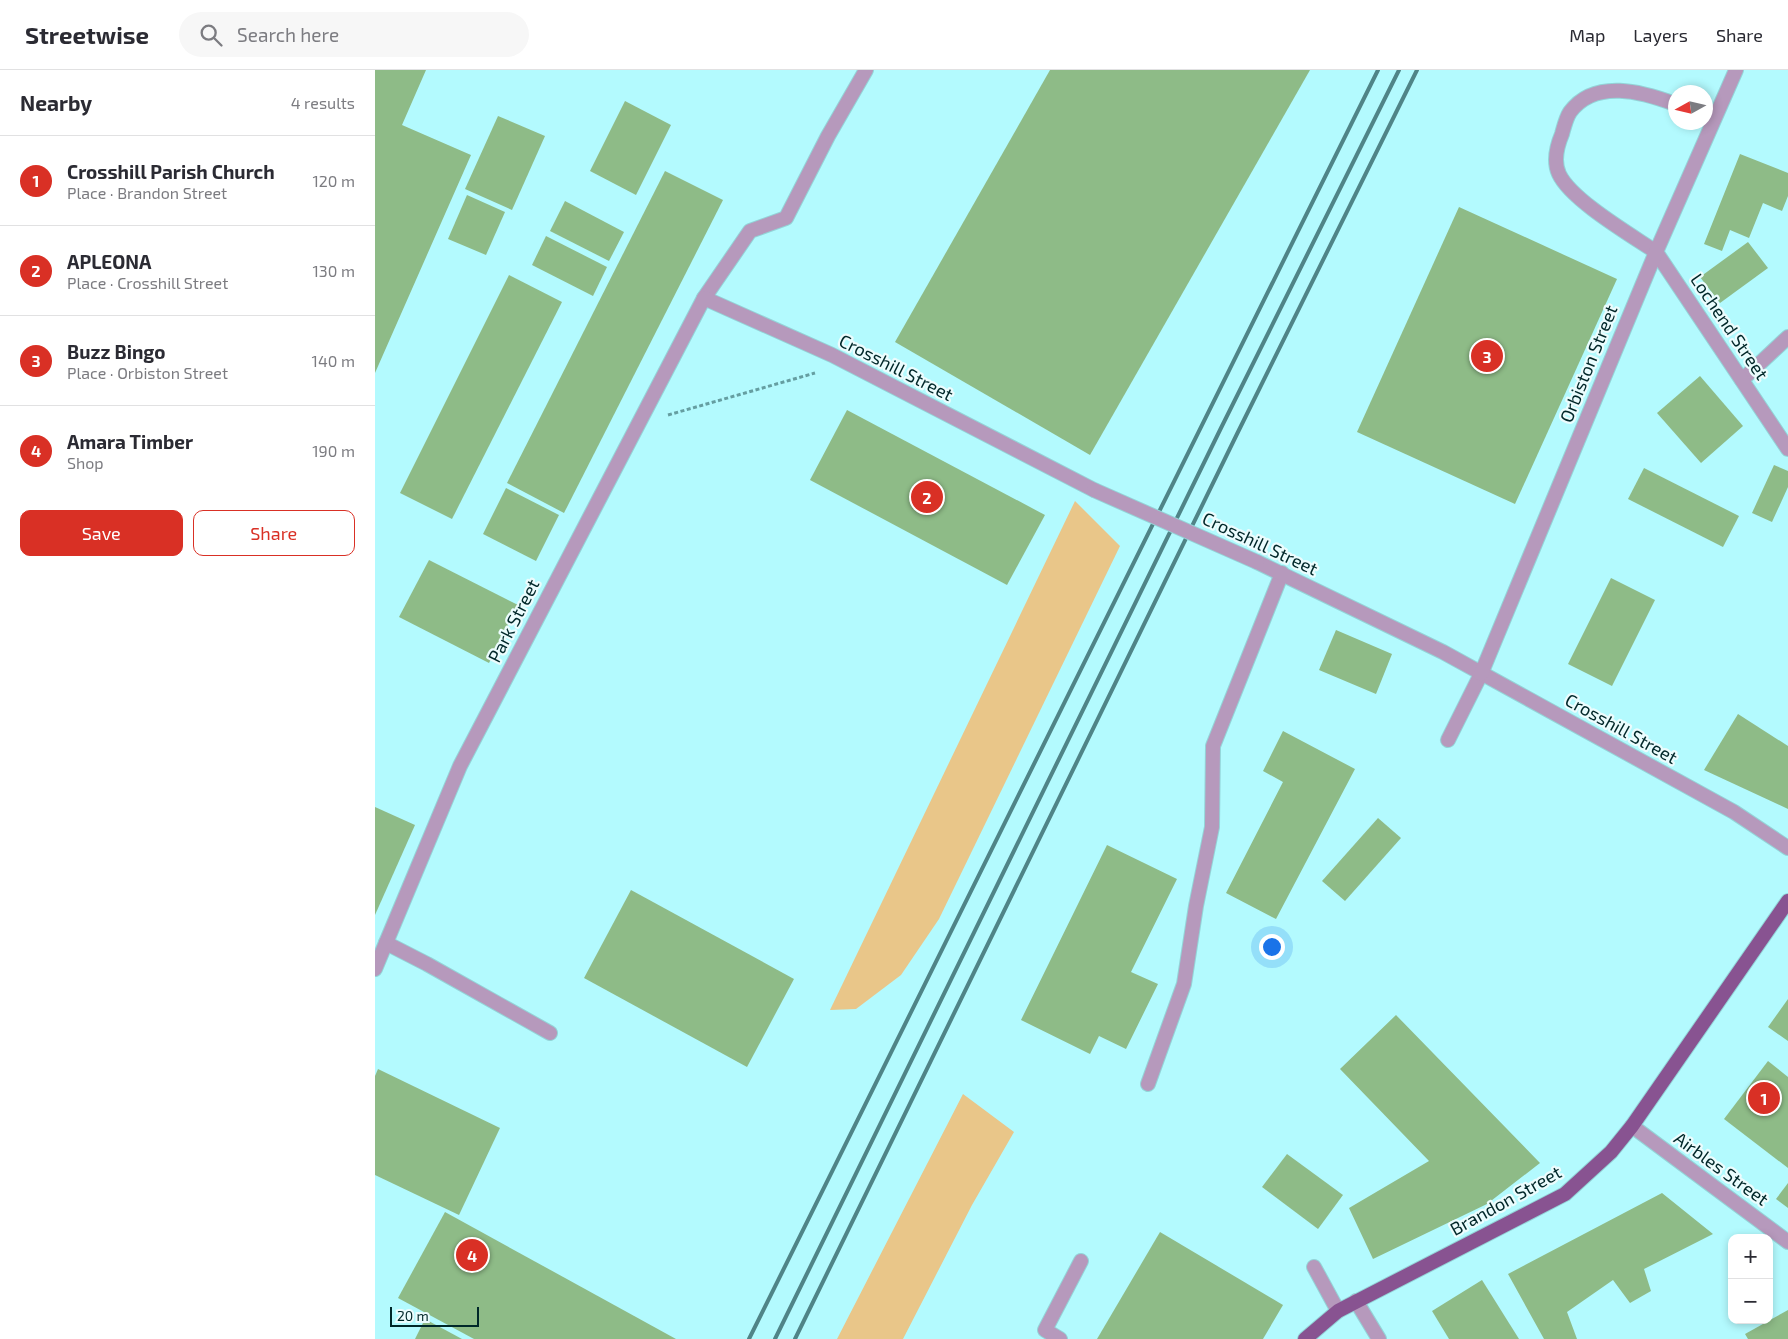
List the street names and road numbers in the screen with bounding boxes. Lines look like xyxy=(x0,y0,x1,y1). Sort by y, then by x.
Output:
street label: Lochend Street xyxy=(1686,269,1773,384)
street label: Orbiston Street xyxy=(1555,302,1622,426)
street label: Crosshill Street xyxy=(836,329,957,405)
street label: Crosshill Street xyxy=(1199,507,1322,580)
street label: Park Street xyxy=(483,575,544,666)
street label: Crosshill Street xyxy=(1562,688,1682,768)
street label: Airbles Street xyxy=(1670,1127,1773,1210)
street label: Brandon Street xyxy=(1446,1160,1565,1240)

